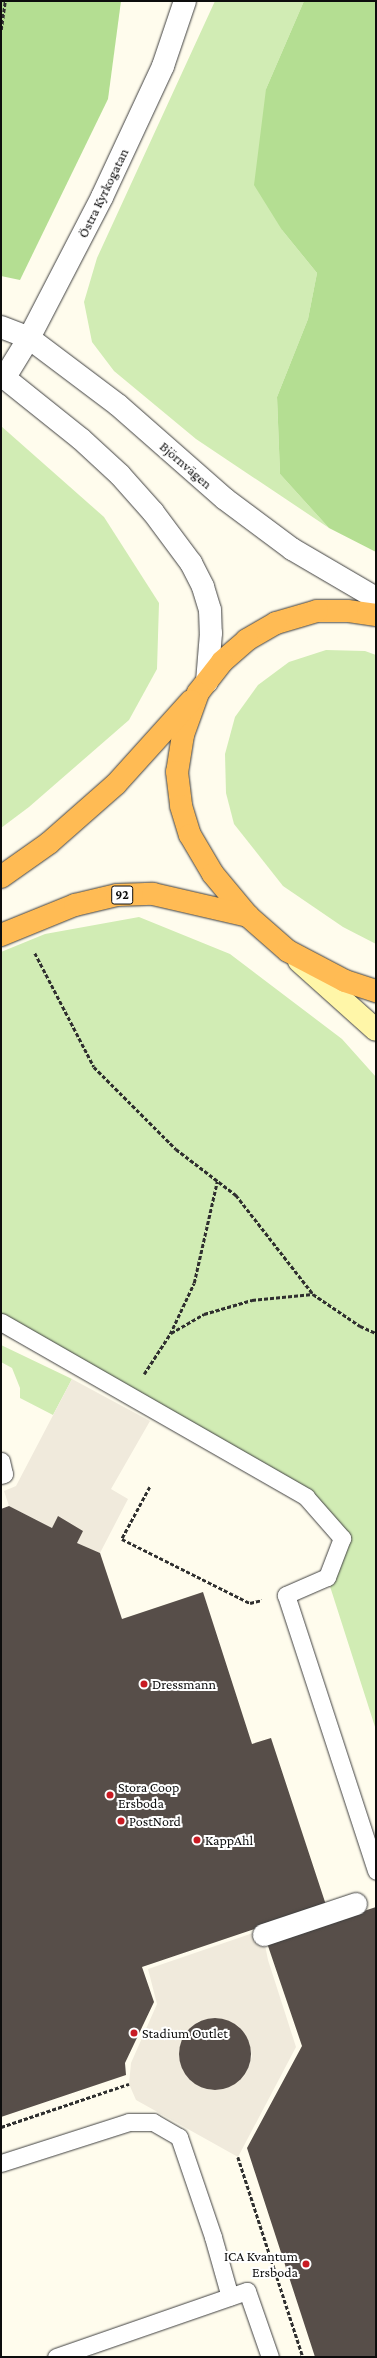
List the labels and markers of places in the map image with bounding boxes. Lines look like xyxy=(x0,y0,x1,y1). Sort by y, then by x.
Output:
place label: Dressmann xyxy=(152,1676,216,1692)
marker: Dressmann xyxy=(139,1679,149,1689)
place label: Stora Coop Ersboda xyxy=(118,1779,179,1812)
marker: Stora Coop Ersboda xyxy=(105,1790,115,1800)
place label: PostNord xyxy=(129,1813,181,1829)
marker: PostNord xyxy=(116,1816,126,1826)
place label: KappAhl xyxy=(205,1832,253,1848)
marker: KappAhl xyxy=(192,1835,202,1845)
place label: Stadium Outlet xyxy=(142,2025,228,2041)
marker: Stadium Outlet xyxy=(129,2028,139,2038)
place label: ICA Kvantum Ersboda xyxy=(224,2248,298,2280)
marker: ICA Kvantum Ersboda xyxy=(301,2259,311,2269)

